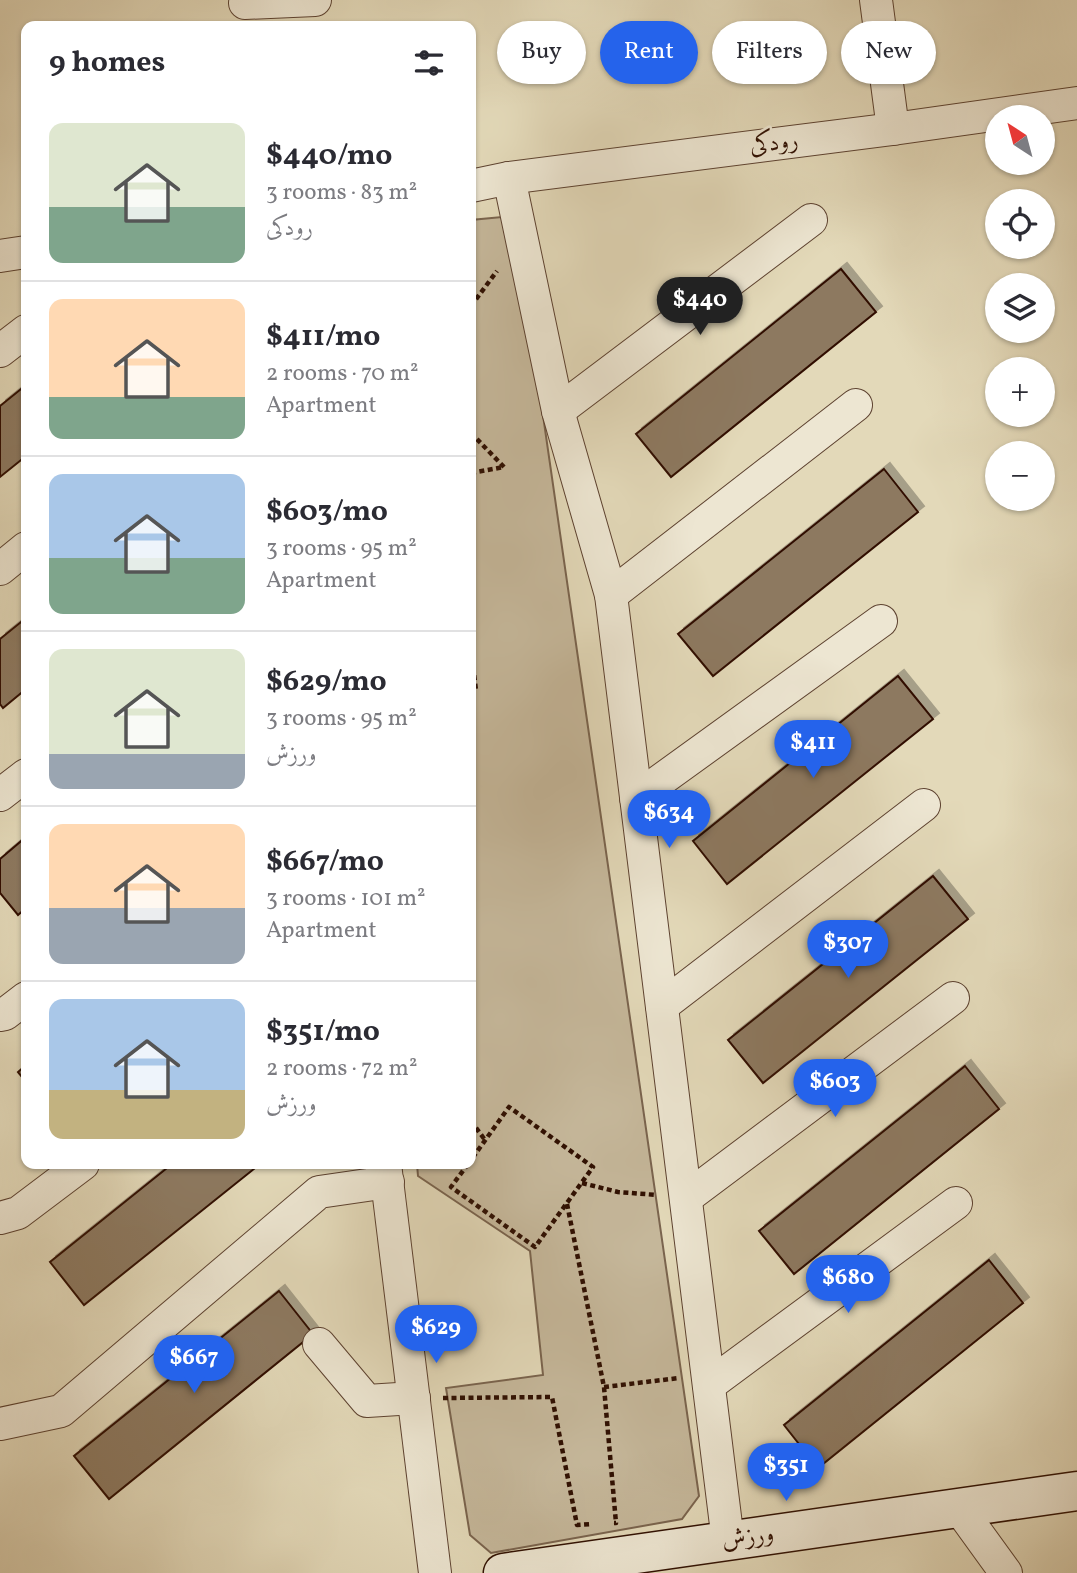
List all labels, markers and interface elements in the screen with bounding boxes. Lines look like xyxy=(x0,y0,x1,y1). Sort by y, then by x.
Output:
chip: Buy xyxy=(497,21,586,84)
chip: Rent xyxy=(600,21,698,84)
chip: Filters xyxy=(712,21,827,84)
chip: New xyxy=(841,21,936,84)
text: 9 homes xyxy=(49,42,165,84)
icon: filters xyxy=(410,44,448,82)
north arrow xyxy=(985,105,1055,175)
map controls xyxy=(985,105,1055,511)
street label: رودکی xyxy=(748,124,800,164)
text: $440/mo xyxy=(266,135,392,177)
icon: home xyxy=(105,151,189,235)
text: 3 rooms · 83 m² xyxy=(266,177,417,209)
button: locate xyxy=(985,189,1055,259)
text: رودکی xyxy=(266,213,313,245)
button: layers xyxy=(985,273,1055,343)
pin: $440 xyxy=(659,278,741,337)
text: $440 xyxy=(673,284,727,316)
text: $411/mo xyxy=(266,316,380,358)
icon: home xyxy=(105,327,189,411)
button: + xyxy=(985,357,1055,427)
text: 2 rooms · 70 m² xyxy=(266,358,419,390)
text: Apartment xyxy=(266,390,377,422)
button: − xyxy=(985,441,1055,511)
text: $603/mo xyxy=(266,491,388,533)
icon: home xyxy=(105,502,189,586)
text: 3 rooms · 95 m² xyxy=(266,533,417,565)
text: Apartment xyxy=(266,565,377,597)
text: $629/mo xyxy=(266,661,387,703)
icon: home xyxy=(105,677,189,761)
text: 3 rooms · 95 m² xyxy=(266,703,417,735)
pin: $411 xyxy=(772,720,854,780)
text: $411 xyxy=(790,727,836,759)
text: ورزش xyxy=(266,739,316,771)
pin: $634 xyxy=(628,790,710,850)
text: $634 xyxy=(644,797,695,829)
text: $667/mo xyxy=(266,841,384,883)
icon: home xyxy=(105,852,189,936)
text: 3 rooms · 101 m² xyxy=(266,883,426,915)
text: Apartment xyxy=(266,915,377,947)
pin: $307 xyxy=(807,920,889,980)
text: $307 xyxy=(823,927,873,959)
text: $351/mo xyxy=(266,1011,380,1053)
icon: home xyxy=(105,1027,189,1111)
text: 2 rooms · 72 m² xyxy=(266,1053,417,1085)
pin: $603 xyxy=(794,1060,876,1119)
text: $603 xyxy=(809,1066,861,1098)
text: ورزش xyxy=(266,1089,316,1121)
pin: $680 xyxy=(807,1256,889,1315)
text: $680 xyxy=(822,1262,874,1294)
pin: $629 xyxy=(395,1306,477,1365)
text: $629 xyxy=(411,1312,461,1344)
pin: $667 xyxy=(153,1336,235,1395)
text: $667 xyxy=(169,1342,219,1374)
pin: $351 xyxy=(745,1444,827,1503)
text: $351 xyxy=(764,1450,808,1482)
street label: ورزش xyxy=(720,1518,776,1558)

